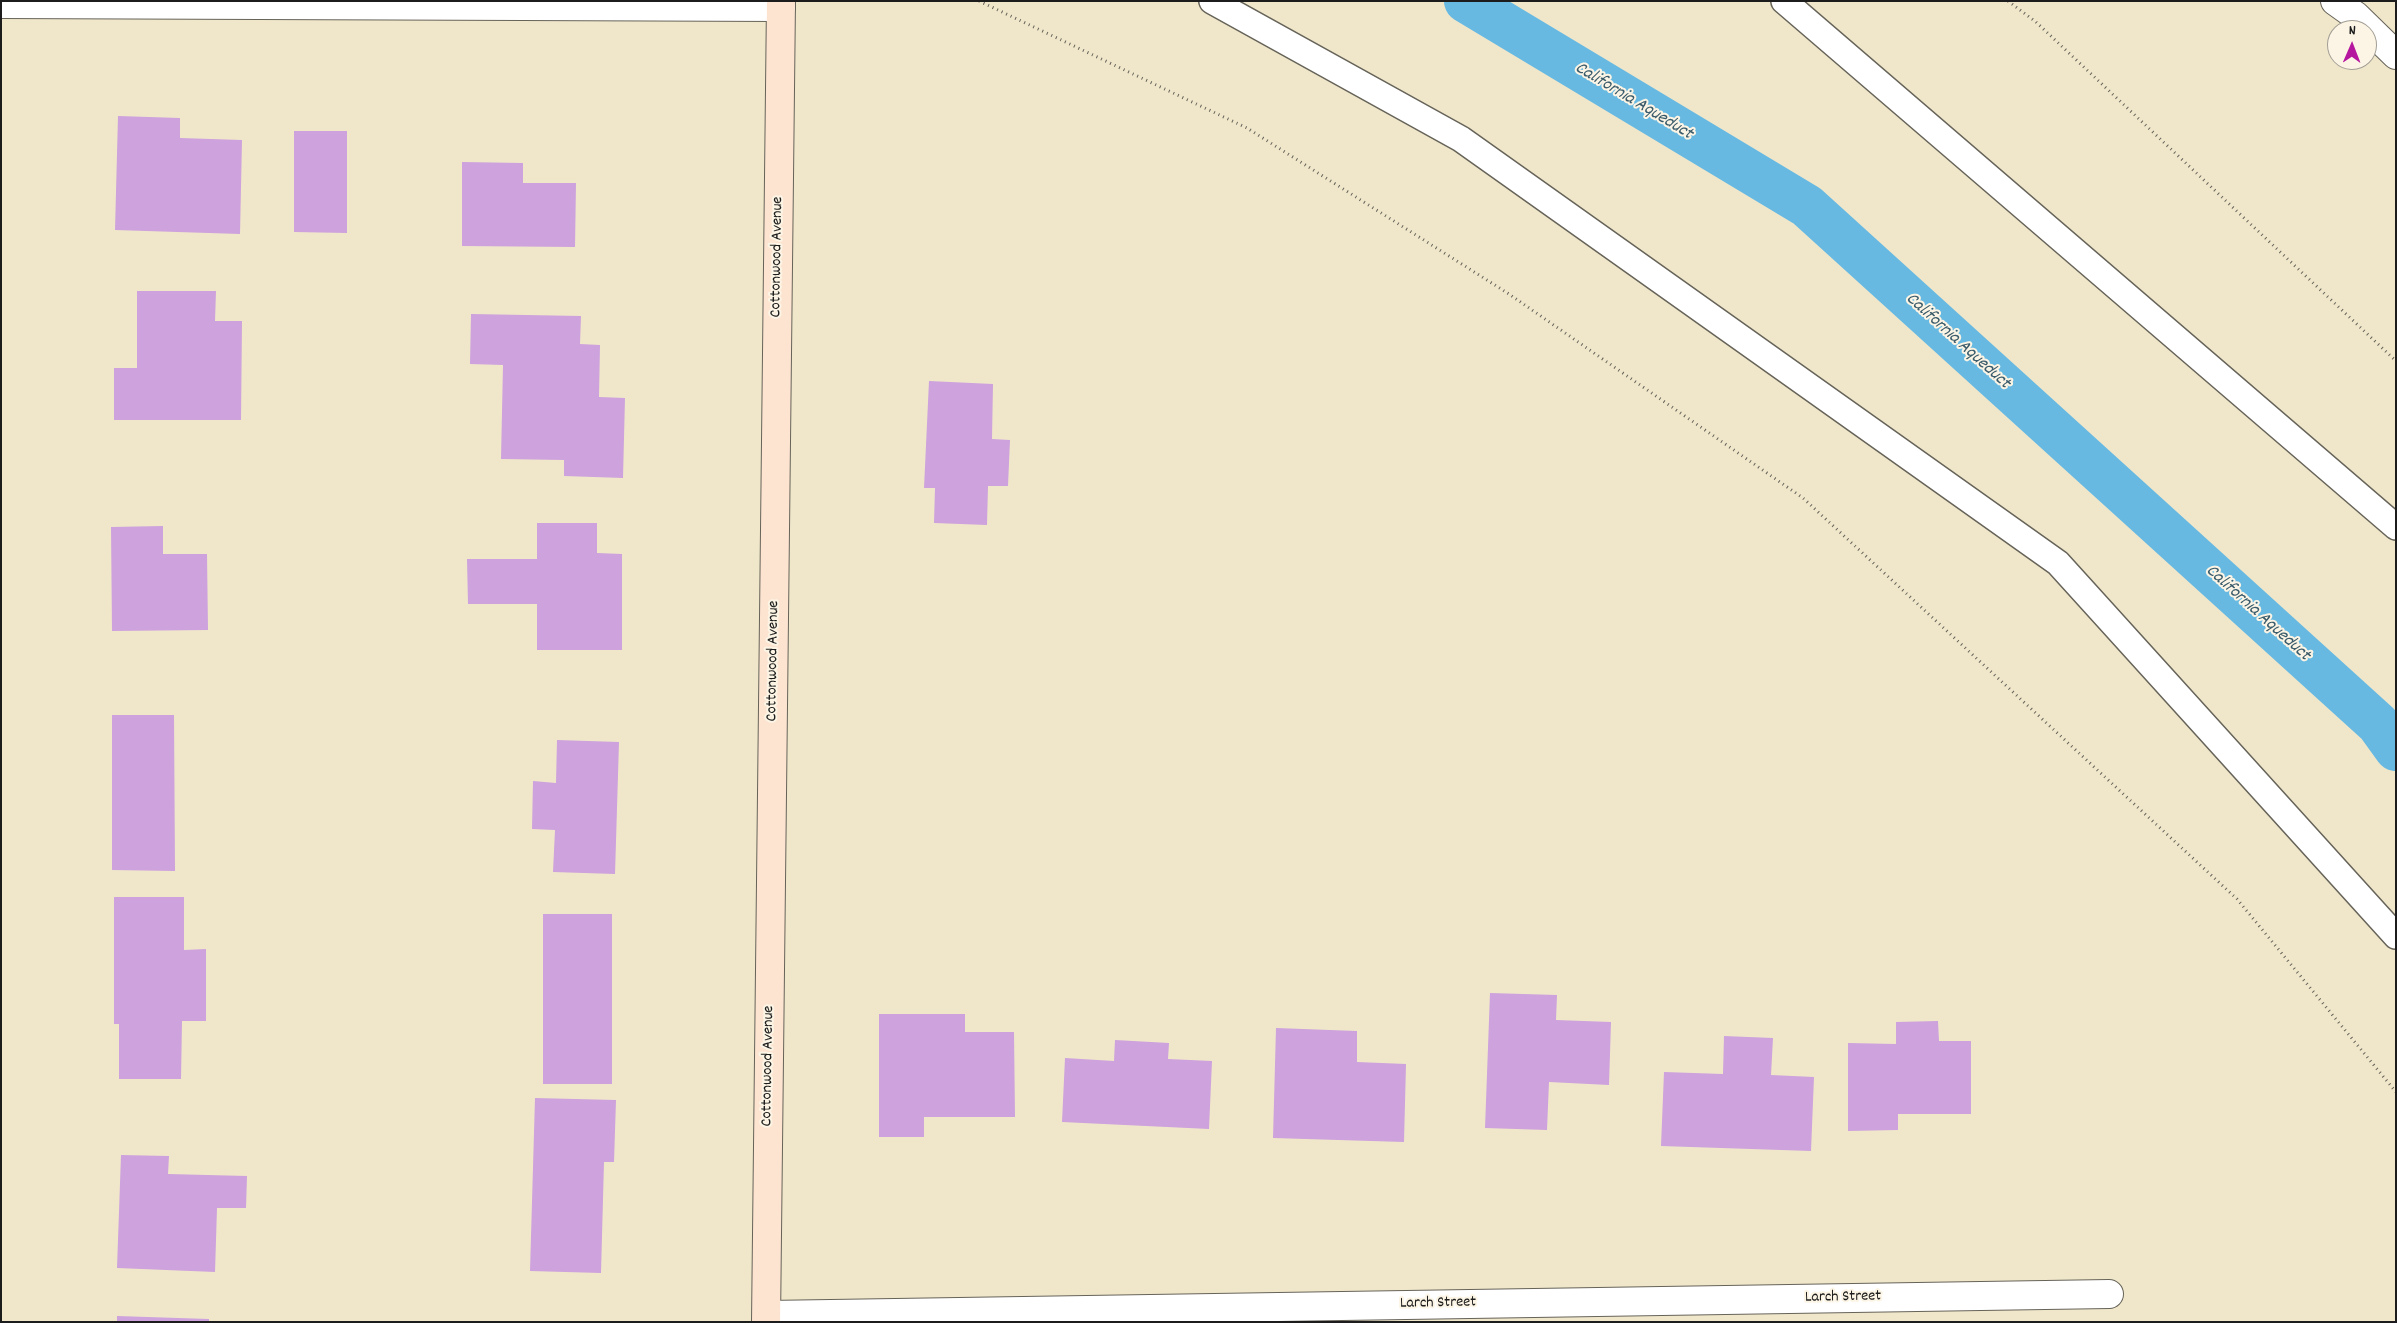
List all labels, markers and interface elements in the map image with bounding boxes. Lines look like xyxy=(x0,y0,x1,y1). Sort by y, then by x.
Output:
north arrow xyxy=(2327,20,2377,70)
text: N xyxy=(2349,21,2356,41)
water label: California Aqueduct xyxy=(1570,58,1696,146)
street label: Cottonwood Avenue xyxy=(767,196,789,318)
water label: California Aqueduct xyxy=(1900,289,2014,395)
water label: California Aqueduct xyxy=(2200,561,2314,667)
street label: Cottonwood Avenue xyxy=(763,600,785,722)
street label: Cottonwood Avenue xyxy=(758,1005,780,1127)
street label: Larch Street xyxy=(1805,1288,1881,1308)
street label: Larch Street xyxy=(1400,1294,1476,1314)

